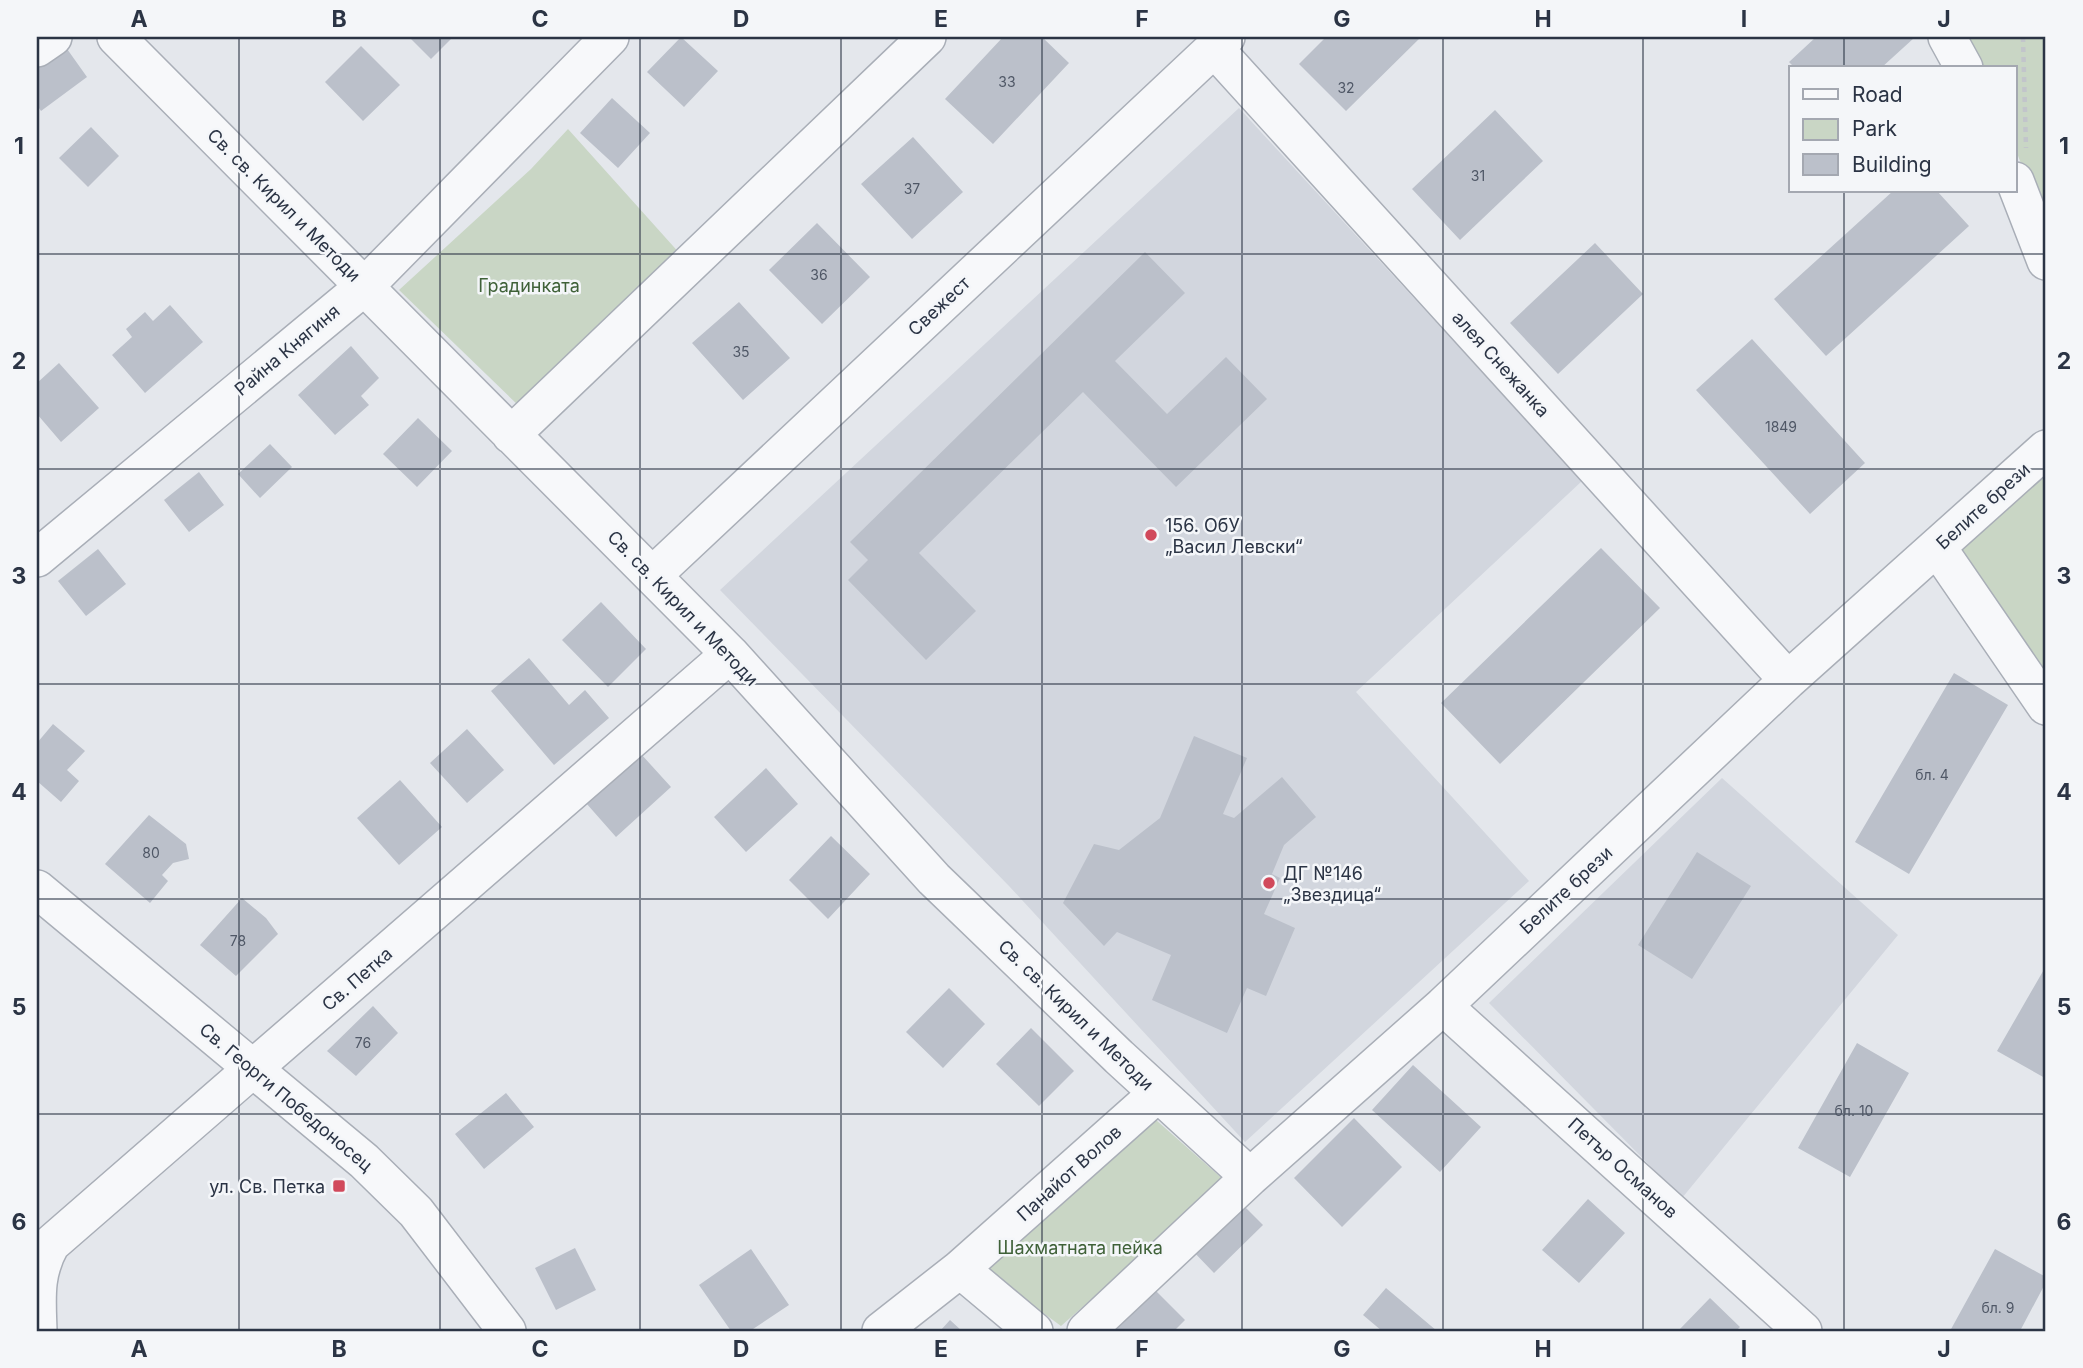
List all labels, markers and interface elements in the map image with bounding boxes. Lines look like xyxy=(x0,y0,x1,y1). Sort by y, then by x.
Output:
text: A xyxy=(130,5,148,33)
text: B xyxy=(331,5,347,33)
text: C xyxy=(531,5,549,33)
text: D xyxy=(733,5,749,33)
text: E xyxy=(934,5,948,33)
text: F xyxy=(1135,5,1149,33)
text: G xyxy=(1333,5,1351,33)
text: H xyxy=(1534,5,1552,33)
text: I xyxy=(1741,5,1747,33)
text: J xyxy=(1937,5,1951,33)
legend xyxy=(1789,66,2016,192)
house number: 33 xyxy=(998,73,1016,90)
house number: 32 xyxy=(1337,79,1355,96)
text: Road xyxy=(1852,82,1903,107)
text: Park xyxy=(1852,116,1897,141)
street label: Св. св. Кирил и Методи xyxy=(203,124,365,286)
text: 1 xyxy=(14,132,24,160)
text: 1 xyxy=(2059,132,2069,160)
text: Building xyxy=(1852,152,1932,177)
house number: 31 xyxy=(1471,167,1485,184)
house number: 37 xyxy=(904,180,920,197)
house number: 36 xyxy=(810,266,828,283)
street label: Свежест xyxy=(904,272,975,340)
park label: Градинката xyxy=(478,275,580,296)
street label: Райна Княгиня xyxy=(230,300,344,400)
street label: алея Снежанка xyxy=(1448,307,1554,421)
house number: 35 xyxy=(732,343,750,360)
text: 2 xyxy=(12,347,26,375)
text: 2 xyxy=(2057,347,2071,375)
house number: 1849 xyxy=(1765,418,1797,435)
street label: Белите брези xyxy=(1932,459,2034,553)
place label: 156. ОбУ „Васил Левски“ xyxy=(1165,515,1303,557)
street label: Св. св. Кирил и Методи xyxy=(603,526,763,690)
marker: 156. ОбУ „Васил Левски“ xyxy=(1143,527,1159,543)
text: 3 xyxy=(12,562,26,590)
text: 3 xyxy=(2057,562,2071,590)
house number: бл. 4 xyxy=(1915,766,1949,783)
text: 4 xyxy=(11,778,27,806)
text: 4 xyxy=(2056,778,2072,806)
street label: Белите брези xyxy=(1516,842,1616,938)
house number: 80 xyxy=(142,844,160,861)
place label: ДГ №146 „Звездица“ xyxy=(1283,863,1381,905)
marker: ДГ №146 „Звездица“ xyxy=(1261,875,1277,891)
house number: 78 xyxy=(230,932,246,949)
street label: Св. св. Кирил и Методи xyxy=(994,935,1158,1095)
street label: Св. Петка xyxy=(318,943,396,1015)
text: 5 xyxy=(12,993,26,1021)
text: 5 xyxy=(2057,993,2071,1021)
street label: Св. Георги Победоносец xyxy=(195,1019,377,1176)
house number: 76 xyxy=(355,1034,371,1051)
house number: бл. 10 xyxy=(1835,1102,1873,1119)
street label: Петър Османов xyxy=(1564,1113,1682,1223)
street label: Панайот Волов xyxy=(1013,1121,1125,1225)
place label: ул. Св. Петка xyxy=(209,1176,325,1197)
marker: ул. Св. Петка xyxy=(331,1178,347,1194)
text: 6 xyxy=(12,1208,26,1236)
text: 6 xyxy=(2057,1208,2071,1236)
park label: Шахматната пейка xyxy=(997,1237,1163,1258)
house number: бл. 9 xyxy=(1982,1299,2015,1316)
text: A xyxy=(130,1335,148,1363)
text: B xyxy=(331,1335,347,1363)
text: C xyxy=(531,1335,549,1363)
text: D xyxy=(733,1335,749,1363)
text: E xyxy=(934,1335,948,1363)
text: F xyxy=(1135,1335,1149,1363)
text: G xyxy=(1333,1335,1351,1363)
text: H xyxy=(1534,1335,1552,1363)
text: I xyxy=(1741,1335,1747,1363)
text: J xyxy=(1937,1335,1951,1363)

